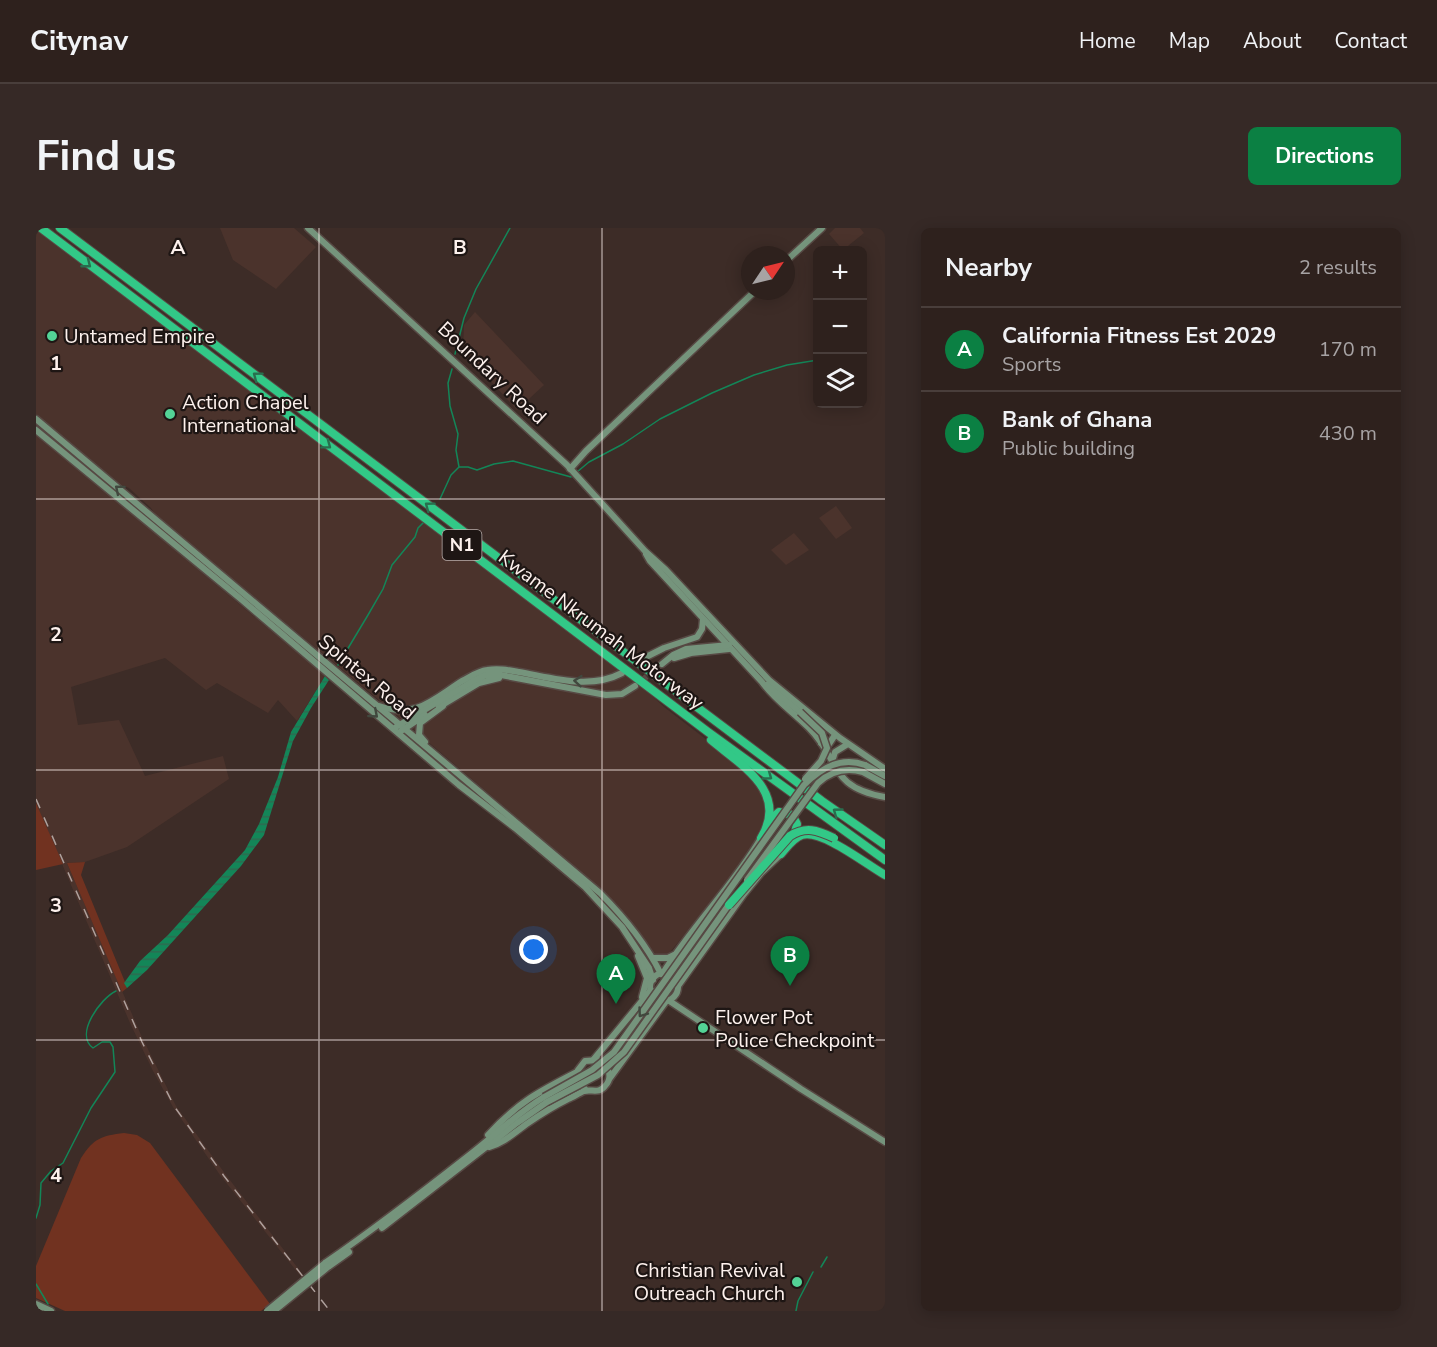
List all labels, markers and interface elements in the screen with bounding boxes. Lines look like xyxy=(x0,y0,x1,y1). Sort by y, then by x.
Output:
text: Citynav xyxy=(30,22,128,60)
text: Home xyxy=(1079,27,1136,55)
text: Map xyxy=(1169,27,1210,55)
text: About xyxy=(1243,27,1301,55)
text: Contact xyxy=(1334,27,1407,55)
button: Directions xyxy=(1248,127,1401,185)
text: Find us xyxy=(36,128,176,185)
text: A xyxy=(171,234,186,261)
text: B xyxy=(453,234,467,261)
north arrow xyxy=(741,246,795,300)
map controls xyxy=(813,246,867,408)
button: + xyxy=(813,246,867,300)
text: Nearby xyxy=(945,250,1032,285)
text: 2 results xyxy=(1299,254,1377,281)
one-way arrow xyxy=(81,256,92,267)
button: − xyxy=(813,300,867,354)
street label: Boundary Road xyxy=(432,316,552,430)
text: California Fitness Est 2029 xyxy=(1002,321,1276,351)
place label: Untamed Empire xyxy=(64,323,215,350)
marker: Untamed Empire xyxy=(45,329,59,343)
text: A xyxy=(957,336,972,363)
text: 170 m xyxy=(1319,336,1377,363)
text: 1 xyxy=(50,350,62,377)
text: Sports xyxy=(1002,351,1061,378)
button: layers xyxy=(813,354,867,408)
one-way arrow xyxy=(252,372,263,383)
place label: Action Chapel International xyxy=(182,389,309,439)
text: Bank of Ghana xyxy=(1002,405,1152,435)
marker: Action Chapel International xyxy=(163,407,177,421)
text: B xyxy=(958,420,971,447)
text: 430 m xyxy=(1319,420,1377,447)
text: Public building xyxy=(1002,435,1135,462)
one-way arrow xyxy=(320,437,331,448)
one-way arrow xyxy=(115,485,126,496)
one-way arrow xyxy=(425,502,436,513)
road number: N1 xyxy=(442,530,482,560)
street label: Kwame Nkrumah Motorway xyxy=(493,544,710,717)
text: 2 xyxy=(50,621,62,648)
street label: Spintex Road xyxy=(313,628,421,726)
one-way arrow xyxy=(573,675,583,688)
one-way arrow xyxy=(367,706,378,717)
one-way arrow xyxy=(762,769,773,780)
one-way arrow xyxy=(833,808,844,819)
text: 3 xyxy=(50,892,62,919)
your location xyxy=(519,935,548,964)
pin: B xyxy=(770,936,810,986)
pin: A xyxy=(596,954,636,1004)
place label: Flower Pot Police Checkpoint xyxy=(715,1004,875,1054)
one-way arrow xyxy=(638,1007,649,1018)
marker: Flower Pot Police Checkpoint xyxy=(696,1021,710,1035)
text: 4 xyxy=(50,1162,62,1189)
place label: Christian Revival Outreach Church xyxy=(634,1257,785,1307)
marker: Christian Revival Outreach Church xyxy=(790,1275,804,1289)

